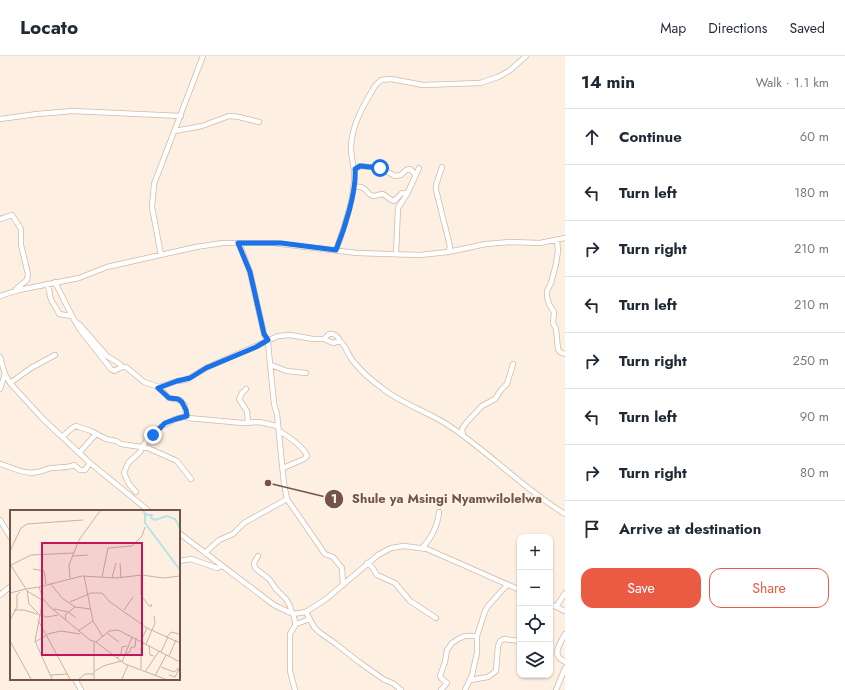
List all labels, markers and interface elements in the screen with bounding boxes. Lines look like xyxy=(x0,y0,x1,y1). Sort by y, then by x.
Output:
text: Locato xyxy=(20,14,78,41)
text: Map xyxy=(660,18,686,38)
text: Directions xyxy=(708,18,768,38)
text: Saved xyxy=(790,18,825,38)
text: 14 min xyxy=(581,70,635,94)
text: Walk · 1.1 km xyxy=(755,73,829,92)
icon: ahead xyxy=(581,126,603,148)
text: Continue xyxy=(619,126,682,148)
text: 60 m xyxy=(800,127,829,146)
route start xyxy=(371,159,389,177)
icon: left xyxy=(581,182,603,204)
text: Turn left xyxy=(619,182,677,204)
text: 180 m xyxy=(794,183,829,202)
icon: right xyxy=(581,238,603,260)
text: Turn right xyxy=(619,238,687,260)
text: 210 m xyxy=(794,239,829,258)
icon: left xyxy=(581,294,603,316)
text: Turn left xyxy=(619,294,677,316)
text: 210 m xyxy=(794,295,829,314)
icon: right xyxy=(581,350,603,372)
text: Turn right xyxy=(619,350,687,372)
text: 250 m xyxy=(792,351,829,370)
icon: left xyxy=(581,406,603,428)
text: Turn left xyxy=(619,406,677,428)
text: 90 m xyxy=(800,407,829,426)
route end xyxy=(144,426,162,444)
icon: right xyxy=(581,462,603,484)
text: Turn right xyxy=(619,462,687,484)
text: 80 m xyxy=(800,463,829,482)
callout: Shule ya Msingi Nyamwilolelwa xyxy=(324,486,550,511)
text: Shule ya Msingi Nyamwilolelwa xyxy=(352,489,542,508)
text: 1 xyxy=(331,490,337,508)
inset map xyxy=(10,510,180,680)
icon: arrive xyxy=(581,518,603,540)
text: Arrive at destination xyxy=(619,518,761,540)
map controls xyxy=(517,534,553,678)
button: + xyxy=(517,534,553,570)
button: Save xyxy=(581,568,701,608)
button: Share xyxy=(709,568,829,608)
button: − xyxy=(517,570,553,606)
button: locate xyxy=(517,606,553,642)
button: layers xyxy=(517,642,553,678)

